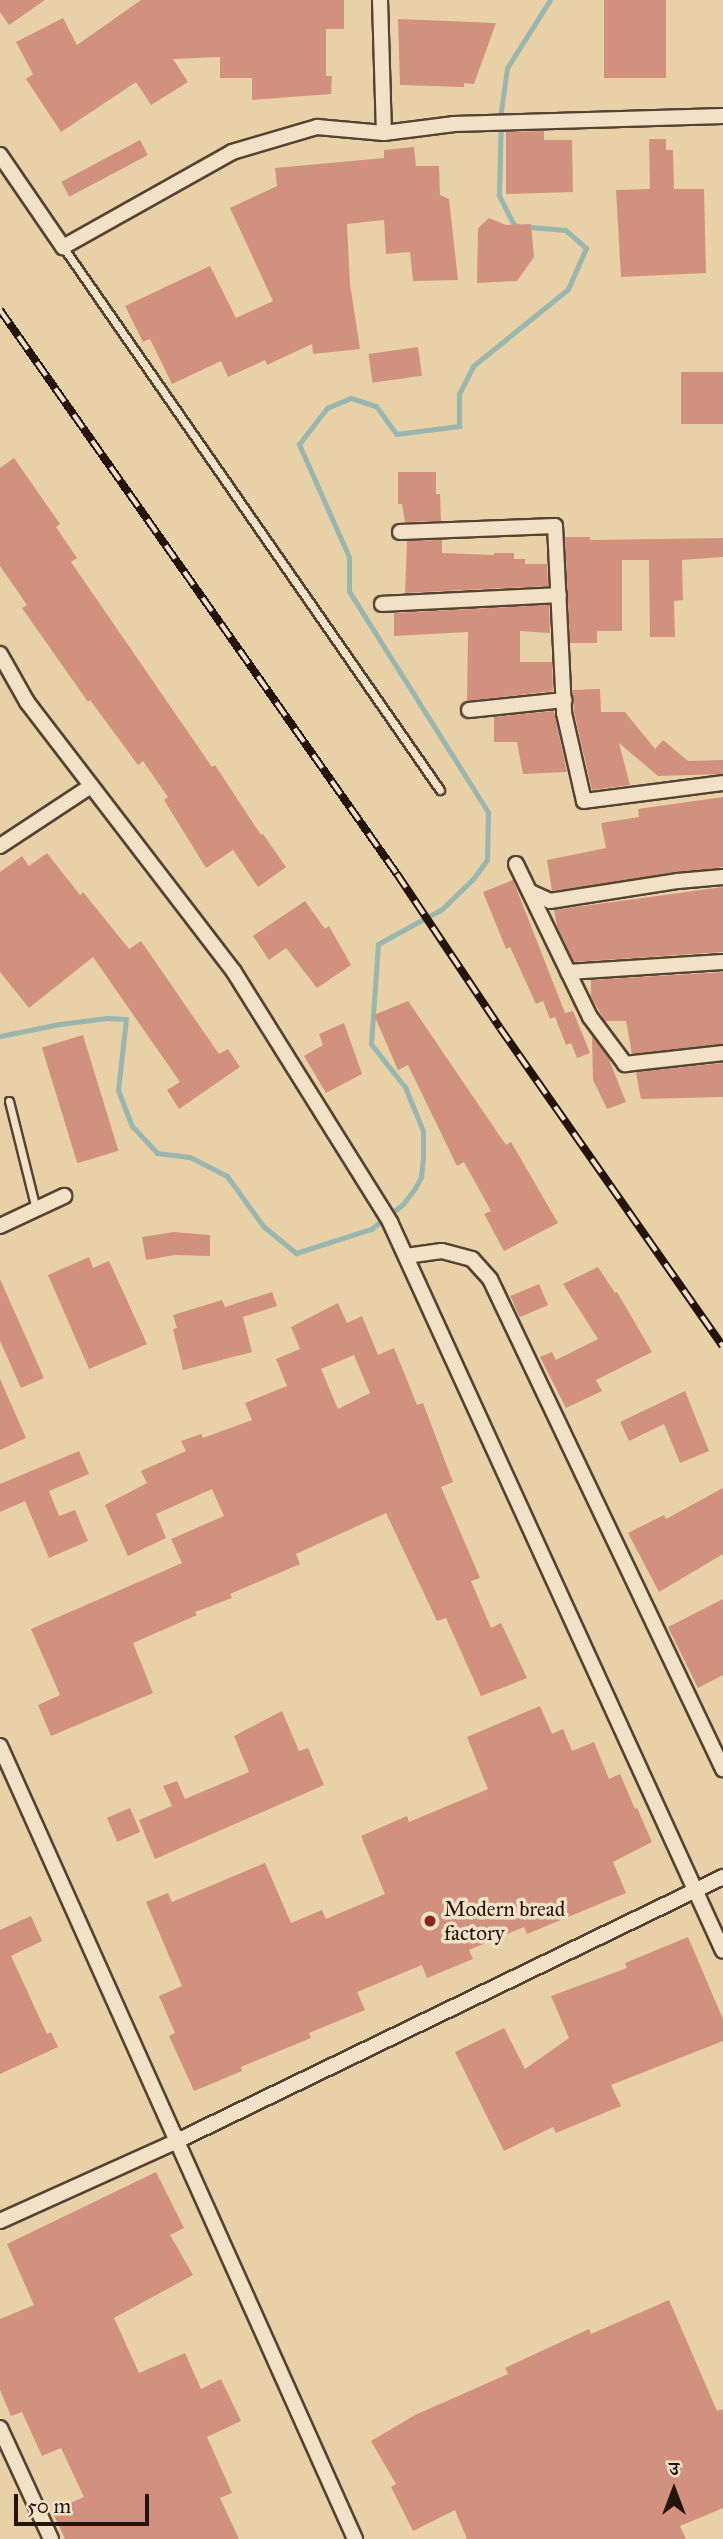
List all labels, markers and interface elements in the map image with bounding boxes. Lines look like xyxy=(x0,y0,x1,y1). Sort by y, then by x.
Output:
place label: Modern bread factory xyxy=(444,1896,565,1946)
marker: Modern bread factory xyxy=(422,1913,438,1929)
north arrow xyxy=(639,2455,709,2525)
text: उ xyxy=(669,2457,679,2480)
scale bar xyxy=(18,2480,152,2524)
text: 50 m xyxy=(27,2493,71,2519)

